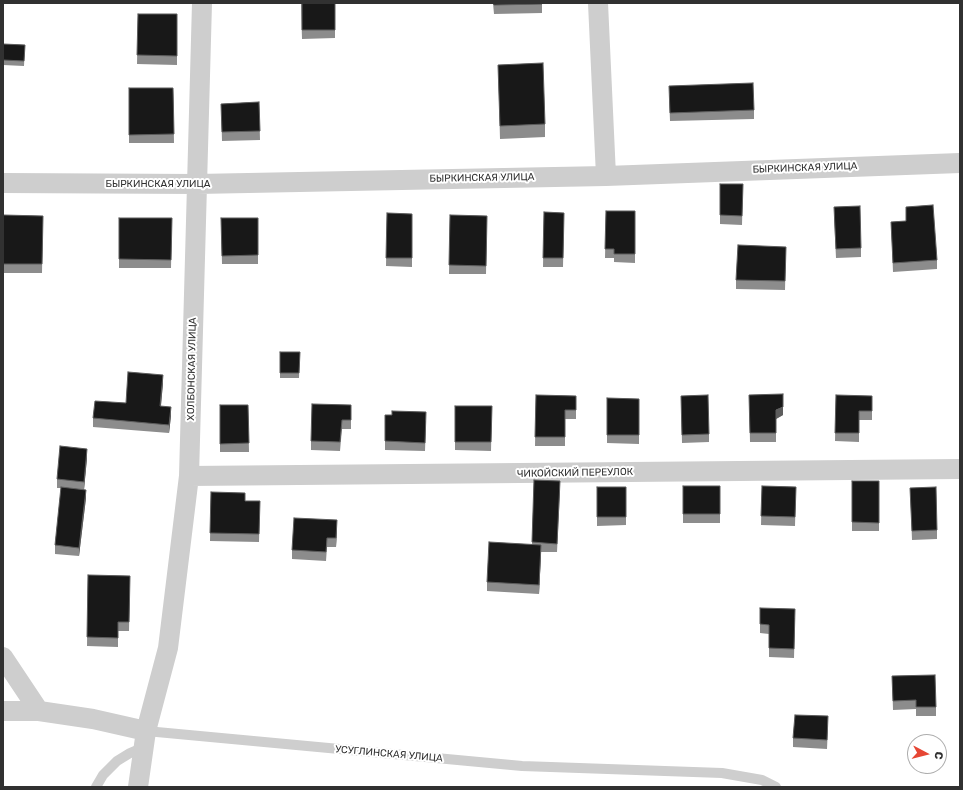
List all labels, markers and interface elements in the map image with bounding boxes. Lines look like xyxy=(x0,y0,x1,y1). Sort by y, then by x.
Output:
street label: БЫРКИНСКАЯ УЛИЦА xyxy=(752,160,858,176)
street label: БЫРКИНСКАЯ УЛИЦА xyxy=(429,171,535,185)
street label: БЫРКИНСКАЯ УЛИЦА xyxy=(106,178,210,190)
street label: ХОЛБОНСКАЯ УЛИЦА xyxy=(185,317,199,421)
street label: ЧИКОЙСКИЙ ПЕРЕУЛОК xyxy=(517,466,633,480)
north arrow xyxy=(907,734,947,774)
street label: УСУГЛИНСКАЯ УЛИЦА xyxy=(335,743,443,765)
text: С xyxy=(931,751,945,760)

